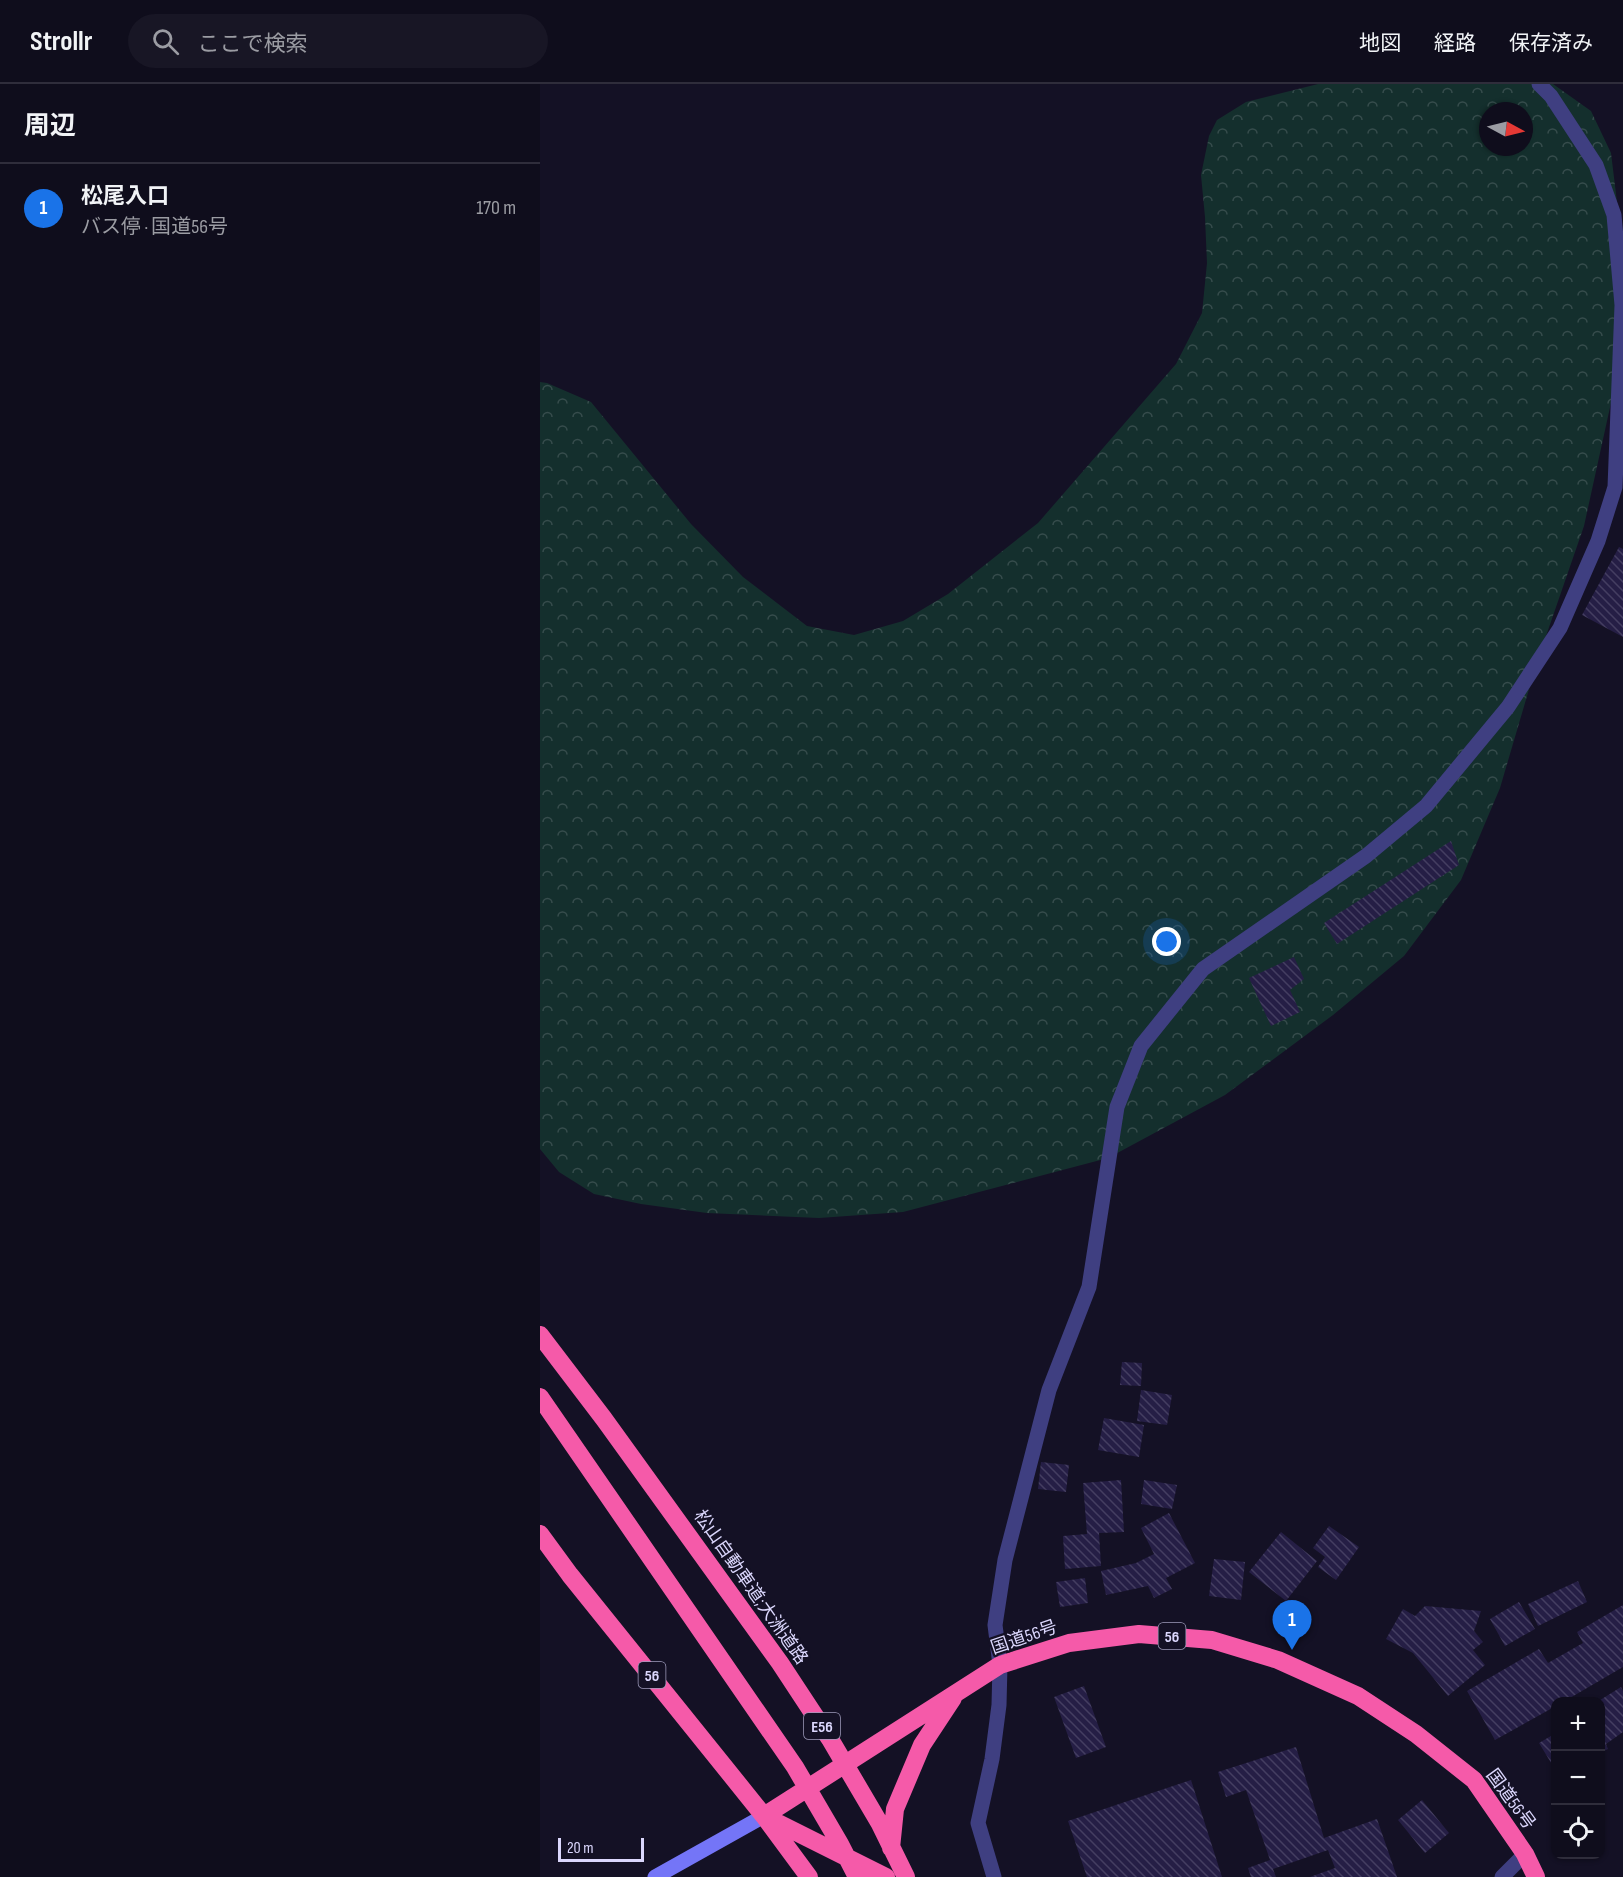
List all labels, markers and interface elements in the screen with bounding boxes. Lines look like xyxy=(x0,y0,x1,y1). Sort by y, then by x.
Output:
search box xyxy=(128,14,548,68)
text: Strollr xyxy=(30,25,92,58)
icon: search xyxy=(149,25,182,58)
text: ここで検索 xyxy=(197,31,307,58)
text: 地図 xyxy=(1359,31,1401,56)
text: 経路 xyxy=(1434,31,1476,56)
text: 保存済み xyxy=(1509,31,1593,56)
north arrow xyxy=(1479,102,1533,156)
text: 周辺 xyxy=(24,111,76,142)
text: 松尾入口 xyxy=(81,183,169,210)
text: 1 xyxy=(40,196,47,220)
text: 170 m xyxy=(476,196,516,220)
text: バス停 · 国道56号 xyxy=(81,215,228,239)
your location xyxy=(1152,927,1181,956)
street label: 松山自動車道;大洲道路 xyxy=(689,1506,812,1668)
pin: 1 xyxy=(1272,1600,1311,1650)
street label: 国道56号 xyxy=(988,1616,1060,1659)
road number: 56 xyxy=(1158,1623,1186,1649)
road number: 56 xyxy=(638,1662,666,1688)
map controls xyxy=(1551,1697,1605,1859)
button: + xyxy=(1551,1697,1605,1751)
road number: E56 xyxy=(804,1713,840,1739)
button: − xyxy=(1551,1751,1605,1805)
street label: 国道56号 xyxy=(1482,1765,1539,1833)
button: locate xyxy=(1551,1805,1605,1859)
scale bar xyxy=(558,1835,644,1862)
text: 20 m xyxy=(567,1839,594,1858)

